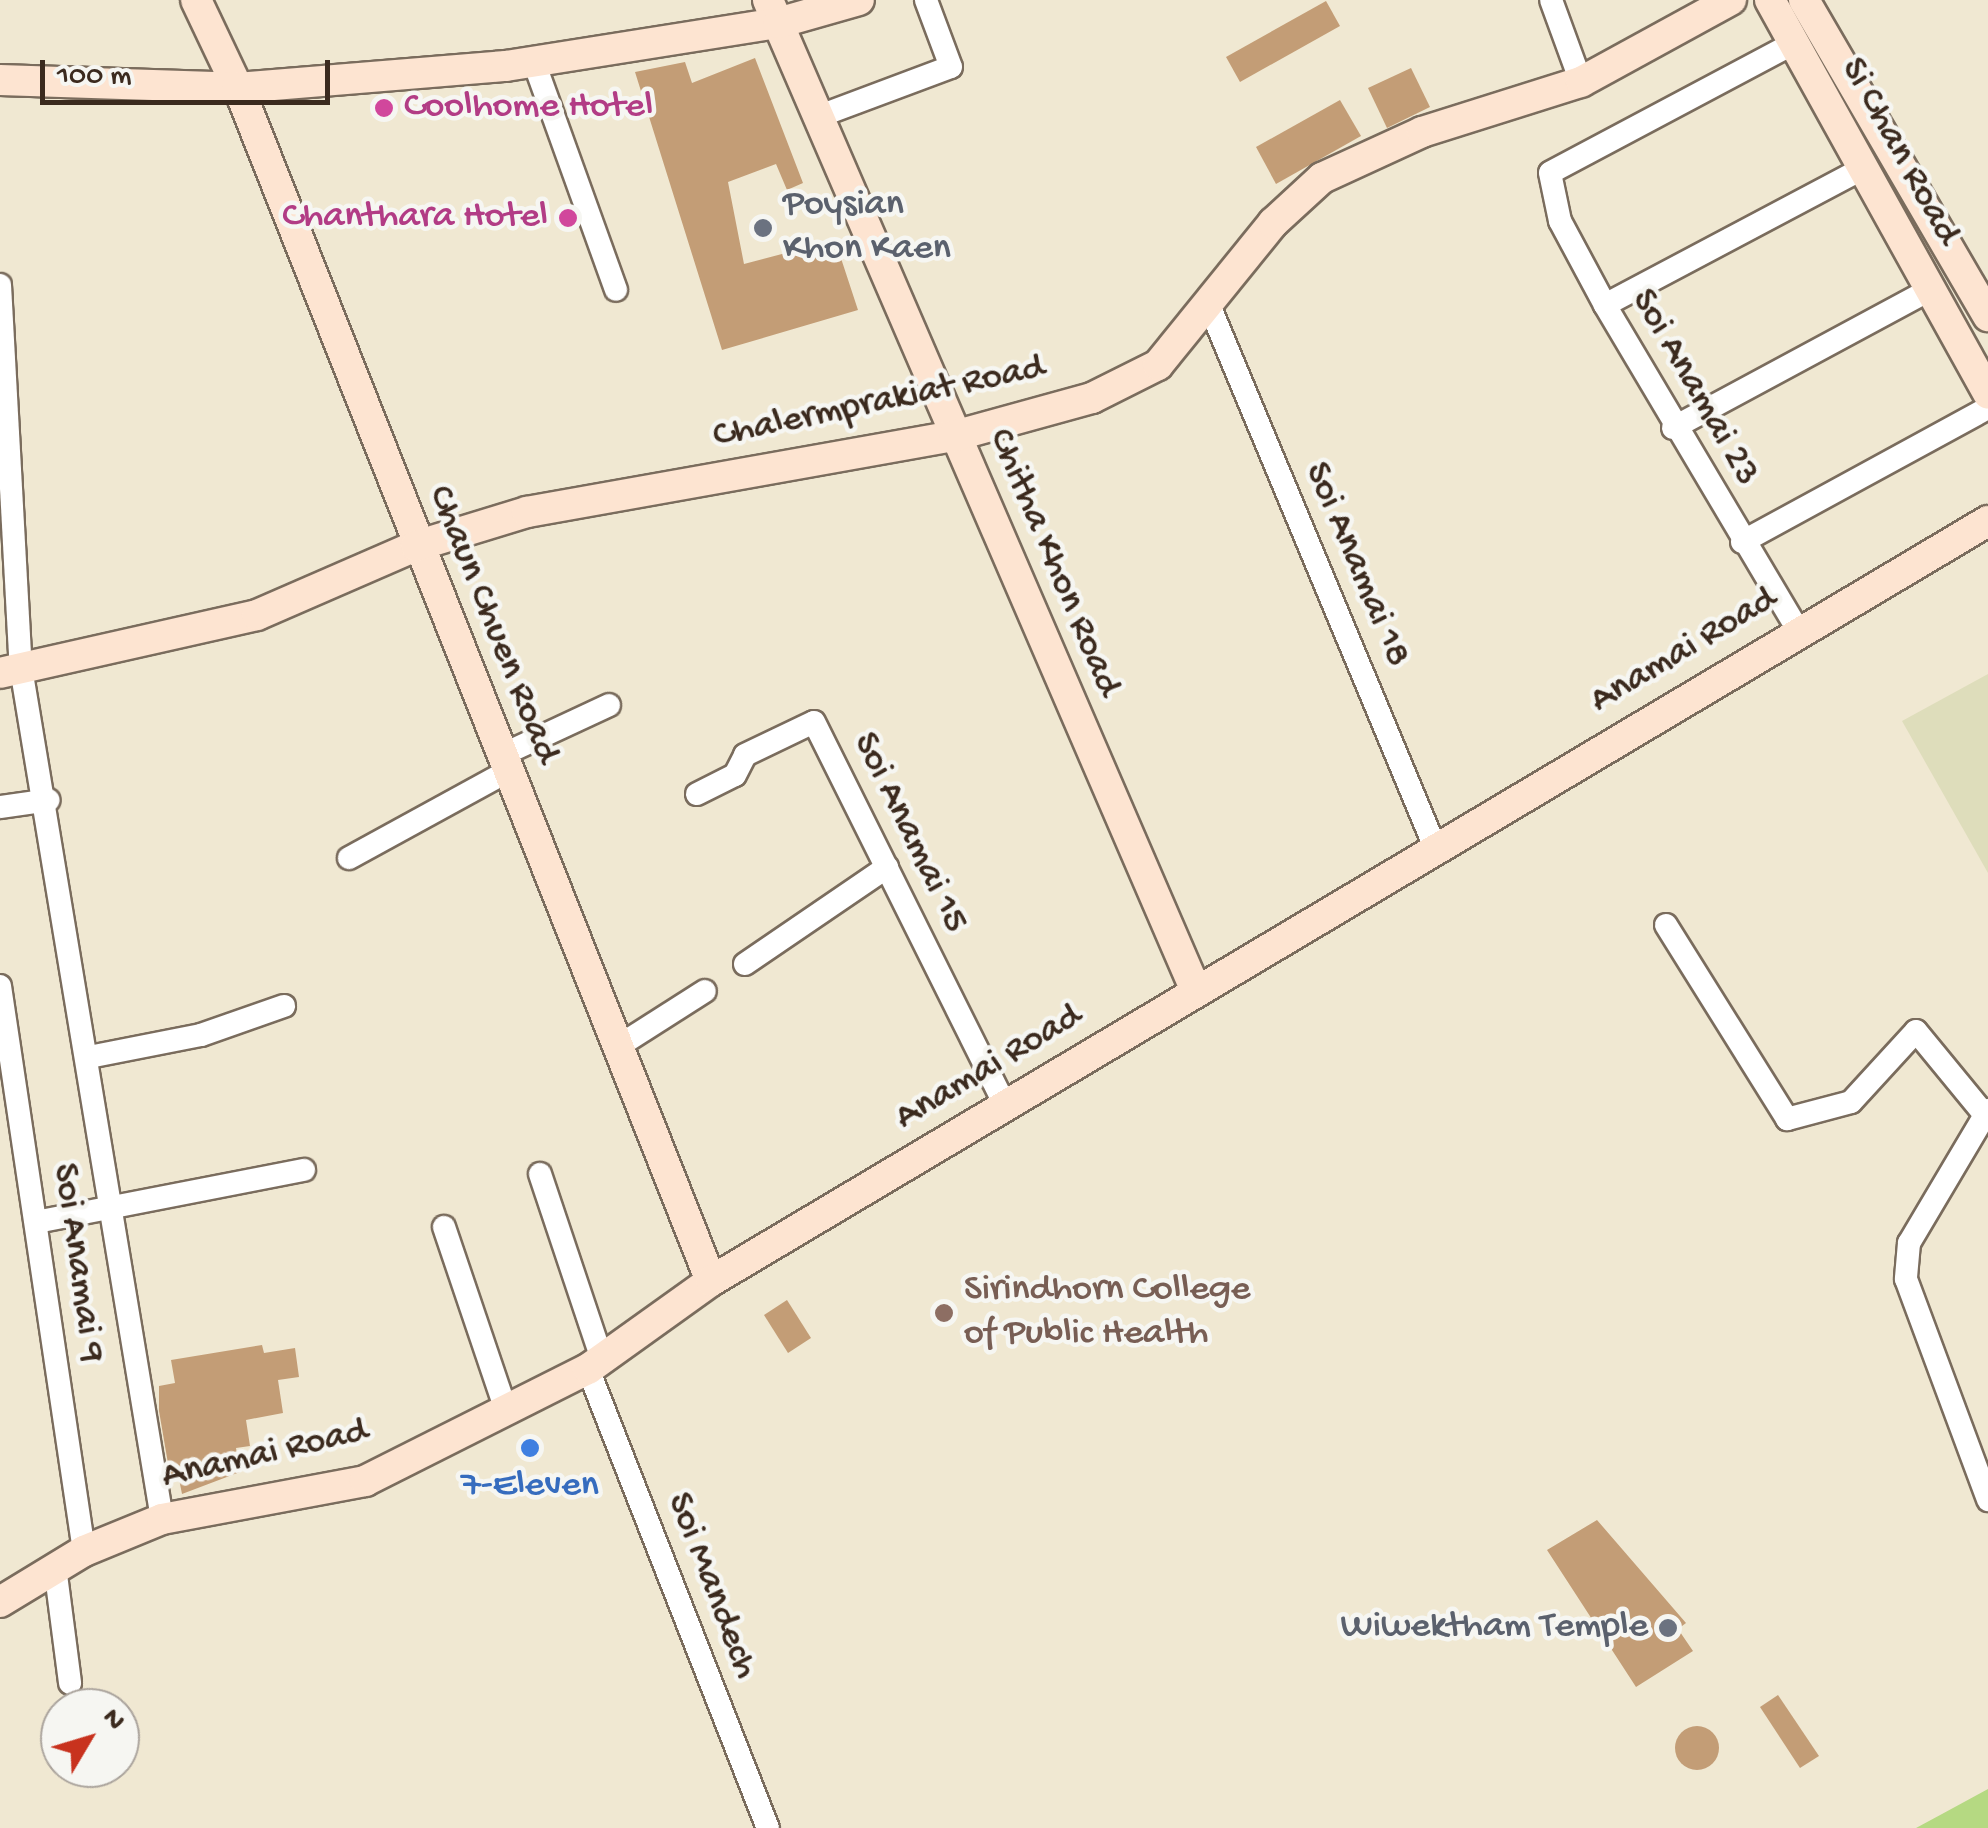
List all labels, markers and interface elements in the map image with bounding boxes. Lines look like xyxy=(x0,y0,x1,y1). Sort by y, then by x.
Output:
scale bar xyxy=(45,40,335,102)
street label: Si Chan Road xyxy=(1829,50,1969,254)
text: 100 m xyxy=(57,60,132,95)
place label: Coolhome Hotel xyxy=(404,85,653,131)
marker: Coolhome Hotel xyxy=(373,97,395,119)
place label: Poysian Khon Kaen xyxy=(783,183,951,272)
place label: Chanthara Hotel xyxy=(282,195,548,241)
marker: Chanthara Hotel xyxy=(557,207,579,229)
marker: Poysian Khon Kaen xyxy=(752,217,774,239)
street label: Soi Anamai 23 xyxy=(1619,281,1769,495)
street label: Chalermprakiat Road xyxy=(709,346,1049,460)
street label: Chitha Khon Road xyxy=(976,422,1130,704)
street label: Soi Anamai 18 xyxy=(1292,456,1420,674)
street label: Chaun Chuen Road xyxy=(416,479,568,771)
street label: Anamai Road xyxy=(1582,577,1786,725)
street label: Soi Anamai 15 xyxy=(841,726,977,940)
street label: Anamai Road xyxy=(887,994,1091,1142)
street label: Soi Anamai 9 xyxy=(40,1161,114,1365)
place label: Sirindhorn College of Public Health xyxy=(964,1268,1250,1358)
marker: Sirindhorn College of Public Health xyxy=(933,1302,955,1324)
street label: Anamai Road xyxy=(158,1409,372,1501)
marker: 7-Eleven xyxy=(519,1437,541,1459)
place label: 7-Eleven xyxy=(461,1464,599,1510)
street label: Soi Mandech xyxy=(655,1487,767,1685)
place label: Wiwektham Temple xyxy=(1341,1605,1648,1651)
marker: Wiwektham Temple xyxy=(1657,1617,1679,1639)
north arrow xyxy=(40,1688,140,1788)
text: N xyxy=(94,1703,131,1738)

